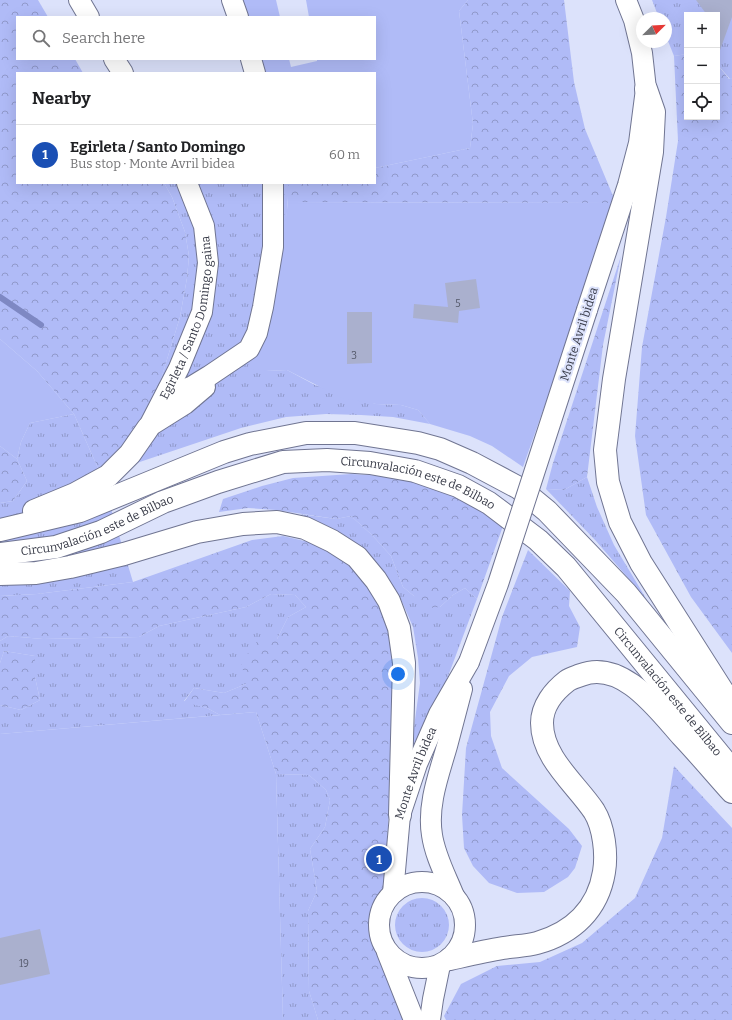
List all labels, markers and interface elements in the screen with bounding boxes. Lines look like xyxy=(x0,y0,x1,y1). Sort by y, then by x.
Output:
north arrow xyxy=(636,12,672,48)
map controls xyxy=(684,12,720,120)
button: + xyxy=(684,12,720,48)
search box xyxy=(16,16,376,60)
icon: search xyxy=(30,27,52,49)
text: Search here xyxy=(62,29,145,47)
button: − xyxy=(684,48,720,84)
button: locate xyxy=(684,84,720,120)
text: Nearby xyxy=(32,88,91,109)
text: Egirleta / Santo Domingo xyxy=(70,138,245,156)
text: 1 xyxy=(42,147,48,162)
text: 60 m xyxy=(329,147,360,162)
text: Bus stop · Monte Avril bidea xyxy=(70,156,235,171)
street label: Egirleta / Santo Domingo gaina xyxy=(157,235,215,402)
street label: Monte Avril bidea xyxy=(557,285,601,383)
house number: 5 xyxy=(455,298,461,310)
house number: 3 xyxy=(351,350,357,362)
street label: Circunvalación este de Bilbao xyxy=(340,454,498,512)
street label: Circunvalación este de Bilbao xyxy=(20,492,175,558)
street label: Circunvalación este de Bilbao xyxy=(611,624,725,759)
your location xyxy=(388,664,408,684)
street label: Monte Avril bidea xyxy=(392,724,440,821)
pin: 1 xyxy=(366,844,392,874)
house number: 19 xyxy=(19,958,29,970)

